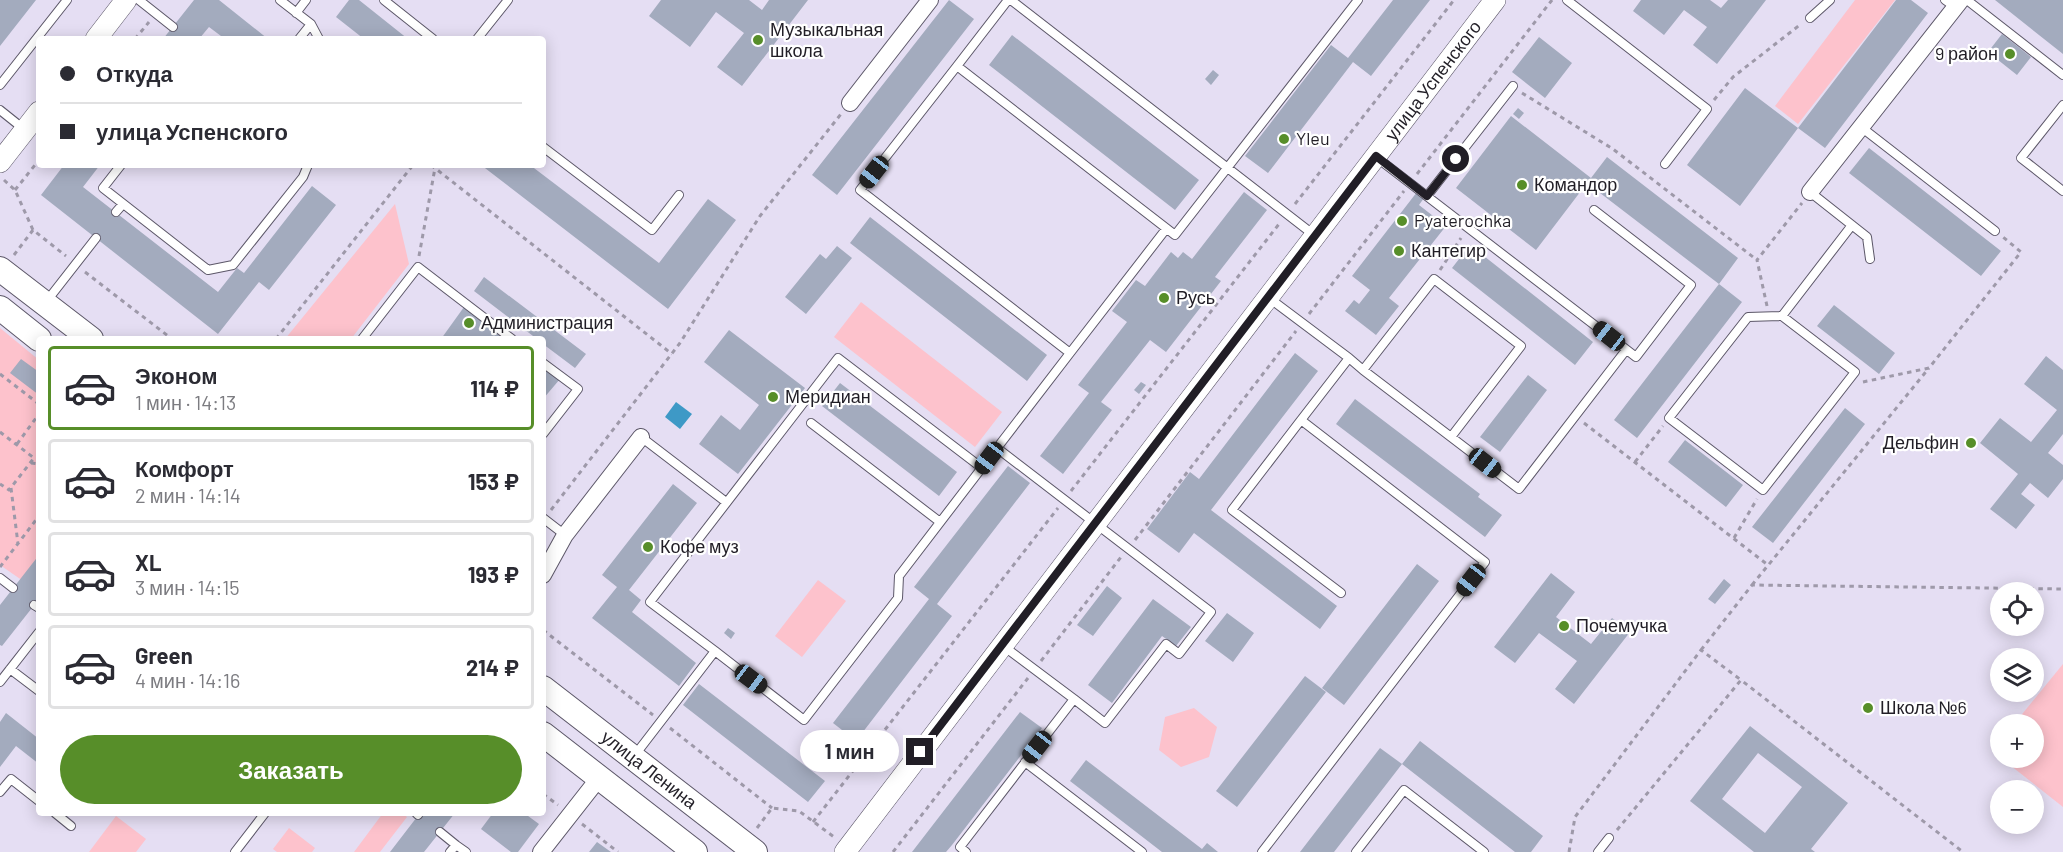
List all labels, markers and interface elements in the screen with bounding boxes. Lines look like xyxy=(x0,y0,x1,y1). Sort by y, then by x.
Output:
street label: улица Успенского xyxy=(1380,16,1485,145)
place label: Музыкальная школа xyxy=(770,18,883,61)
marker: Музыкальная школа xyxy=(751,33,765,47)
place label: 9 район xyxy=(1935,42,1998,64)
marker: 9 район xyxy=(2003,47,2017,61)
text: Откуда xyxy=(96,60,173,86)
text: улица Успенского xyxy=(96,118,288,144)
place label: Yleu xyxy=(1296,127,1330,149)
marker: Yleu xyxy=(1277,132,1291,146)
route start xyxy=(1442,145,1469,172)
car xyxy=(856,152,892,192)
place label: Командор xyxy=(1534,173,1617,195)
marker: Командор xyxy=(1515,178,1529,192)
place label: Pyaterochka xyxy=(1414,209,1511,231)
marker: Pyaterochka xyxy=(1395,214,1409,228)
place label: Кантегир xyxy=(1411,239,1486,261)
marker: Кантегир xyxy=(1392,244,1406,258)
place label: Русь xyxy=(1176,286,1215,308)
marker: Русь xyxy=(1157,291,1171,305)
place label: Администрация xyxy=(481,311,613,333)
marker: Администрация xyxy=(462,316,476,330)
car xyxy=(1589,318,1629,354)
icon: car xyxy=(63,361,117,415)
text: Эконом xyxy=(135,362,218,388)
text: 114 ₽ xyxy=(470,375,519,401)
place label: Меридиан xyxy=(785,385,871,407)
text: 1 мин · 14:13 xyxy=(135,390,236,414)
marker: Меридиан xyxy=(766,390,780,404)
place label: Дельфин xyxy=(1883,431,1959,453)
marker: Дельфин xyxy=(1964,436,1978,450)
car xyxy=(971,438,1007,478)
car xyxy=(1465,445,1505,481)
icon: car xyxy=(63,454,117,508)
text: Комфорт xyxy=(135,455,234,481)
text: 153 ₽ xyxy=(468,468,519,494)
text: 2 мин · 14:14 xyxy=(135,483,241,507)
place label: Кофе муз xyxy=(660,535,739,557)
marker: Кофе муз xyxy=(641,540,655,554)
icon: car xyxy=(63,547,117,601)
text: XL xyxy=(135,549,161,575)
car xyxy=(1453,560,1489,600)
text: 193 ₽ xyxy=(468,561,519,587)
text: 3 мин · 14:15 xyxy=(135,575,240,599)
map controls xyxy=(1990,582,2044,834)
button: locate xyxy=(1990,582,2044,636)
place label: Почемучка xyxy=(1576,614,1668,636)
marker: Почемучка xyxy=(1557,619,1571,633)
icon: car xyxy=(63,640,117,694)
text: Green xyxy=(135,642,193,668)
button: layers xyxy=(1990,648,2044,702)
text: 214 ₽ xyxy=(466,654,519,680)
car xyxy=(731,661,771,697)
text: 4 мин · 14:16 xyxy=(135,668,240,692)
place label: Школа №6 xyxy=(1880,696,1967,718)
marker: Школа №6 xyxy=(1861,701,1875,715)
button: + xyxy=(1990,714,2044,768)
street label: улица Ленина xyxy=(597,725,703,814)
car xyxy=(1019,727,1055,767)
callout: 1 мин xyxy=(800,731,899,773)
button: Заказать xyxy=(60,735,522,804)
route end xyxy=(906,738,933,765)
text: 1 мин xyxy=(824,739,875,763)
button: − xyxy=(1990,780,2044,834)

